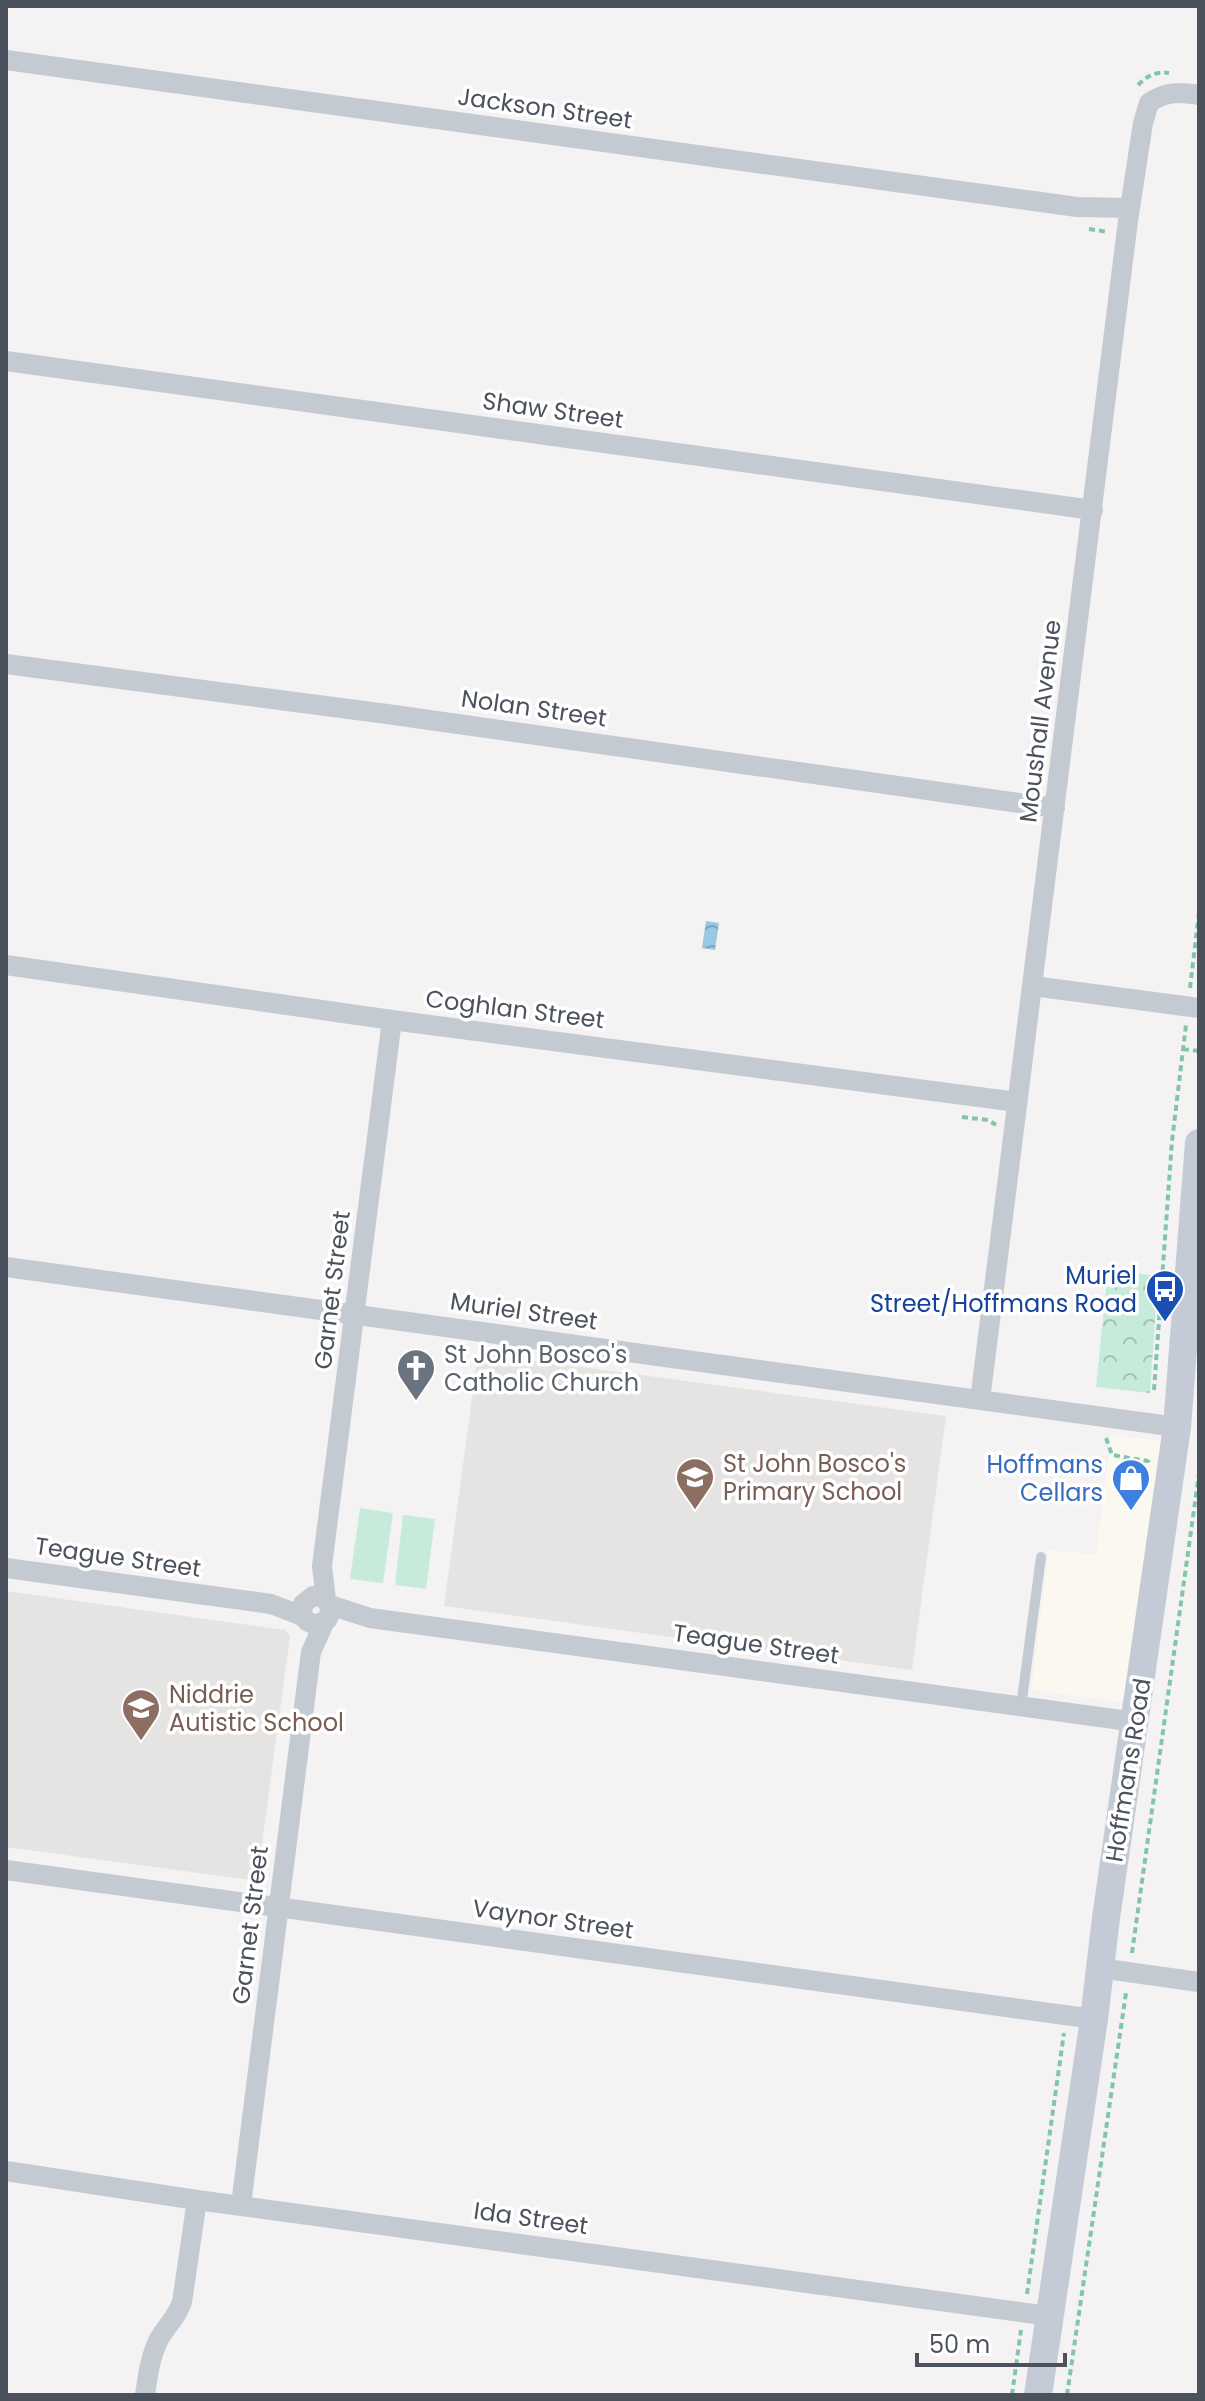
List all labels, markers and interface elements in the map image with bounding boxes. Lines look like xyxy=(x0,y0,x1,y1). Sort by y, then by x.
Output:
street label: Jackson Street xyxy=(456,79,634,137)
street label: Shaw Street xyxy=(480,384,626,436)
street label: Moushall Avenue xyxy=(1011,618,1069,824)
street label: Nolan Street xyxy=(459,681,609,735)
street label: Coghlan Street xyxy=(424,982,606,1036)
street label: Garnet Street xyxy=(306,1209,358,1371)
place label: Muriel Street/Hoffmans Road xyxy=(870,1259,1137,1320)
bus stop icon: Muriel Street/Hoffmans Road xyxy=(1144,1268,1186,1323)
street label: Muriel Street xyxy=(448,1284,600,1338)
place label: St John Bosco's Catholic Church xyxy=(444,1338,639,1399)
church icon: St John Bosco's Catholic Church xyxy=(395,1347,437,1402)
place label: St John Bosco's Primary School xyxy=(723,1447,906,1508)
place label: Hoffmans Cellars xyxy=(986,1448,1103,1509)
school or university icon: St John Bosco's Primary School xyxy=(674,1456,716,1511)
shop icon: Hoffmans Cellars xyxy=(1110,1457,1152,1512)
street label: Teague Street xyxy=(33,1529,203,1585)
street label: Teague Street xyxy=(671,1616,841,1672)
street label: Hoffmans Road xyxy=(1097,1676,1159,1864)
place label: Niddrie Autistic School xyxy=(169,1678,344,1739)
school or university icon: Niddrie Autistic School xyxy=(120,1687,162,1742)
street label: Garnet Street xyxy=(224,1844,276,2006)
street label: Vaynor Street xyxy=(470,1891,636,1947)
street label: Ida Street xyxy=(472,2194,590,2242)
scale bar xyxy=(917,2317,1065,2367)
text: 50 m xyxy=(929,2328,990,2361)

